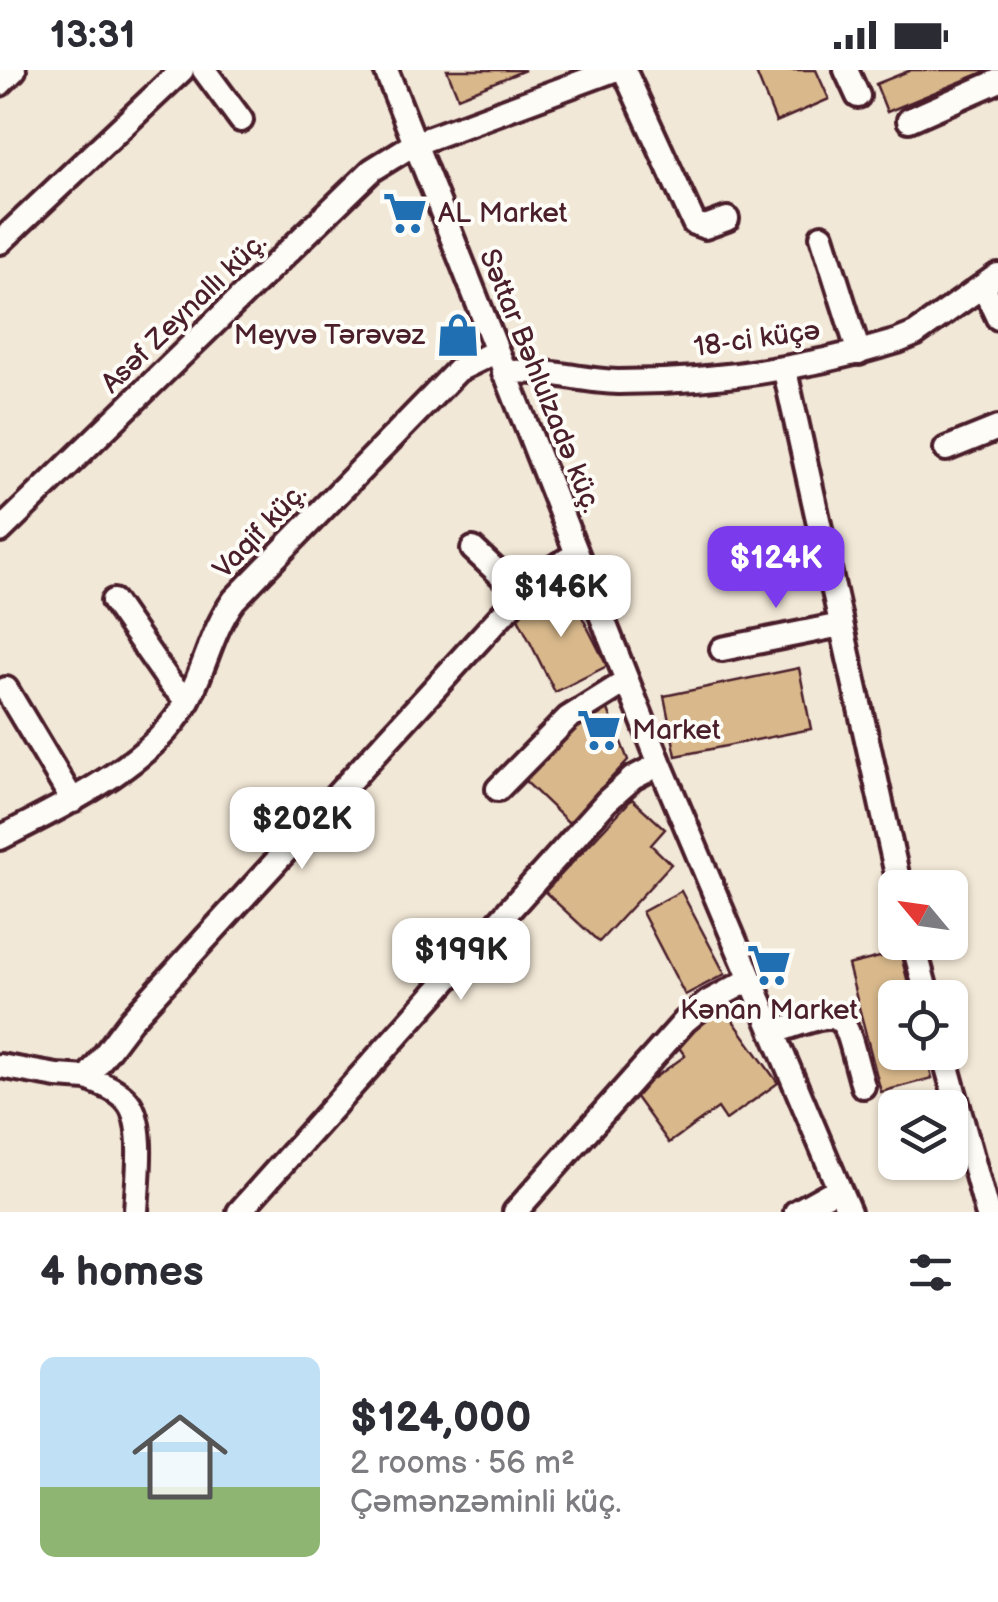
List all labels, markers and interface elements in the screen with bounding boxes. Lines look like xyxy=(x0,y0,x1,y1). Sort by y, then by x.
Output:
text: 13:31 xyxy=(50,13,136,58)
supermarket icon: AL Market xyxy=(381,189,429,237)
place label: AL Market xyxy=(438,197,568,230)
street label: Asəf Zeynallı küç. xyxy=(95,226,273,400)
street label: Səttar Bəhlulzadə küç. xyxy=(472,244,608,518)
shop icon: Meyvə Tərəvəz xyxy=(434,311,482,359)
street label: 18-ci küçə xyxy=(692,314,822,364)
place label: Meyvə Tərəvəz xyxy=(234,319,426,352)
street label: Vaqif küç. xyxy=(207,476,313,586)
pin: $124K xyxy=(706,526,846,611)
text: $124K xyxy=(729,539,823,578)
pin: $146K xyxy=(491,555,631,640)
text: $146K xyxy=(514,568,608,607)
supermarket icon: Market xyxy=(575,706,623,754)
place label: Market xyxy=(632,714,721,747)
pin: $202K xyxy=(232,787,372,872)
text: $202K xyxy=(252,800,352,839)
north arrow xyxy=(878,870,968,960)
map controls xyxy=(878,870,968,1180)
pin: $199K xyxy=(391,918,531,1003)
text: $199K xyxy=(414,931,508,970)
supermarket icon: Kənan Market xyxy=(745,941,793,989)
button: locate xyxy=(878,980,968,1070)
place label: Kənan Market xyxy=(680,994,859,1027)
button: layers xyxy=(878,1090,968,1180)
icon: filters xyxy=(903,1245,958,1300)
text: 4 homes xyxy=(40,1247,204,1298)
text: $124,000 xyxy=(350,1393,531,1444)
icon: home xyxy=(120,1397,240,1517)
text: 2 rooms · 56 m² xyxy=(350,1444,575,1483)
text: Çəmənzəminli küç. xyxy=(350,1483,622,1522)

